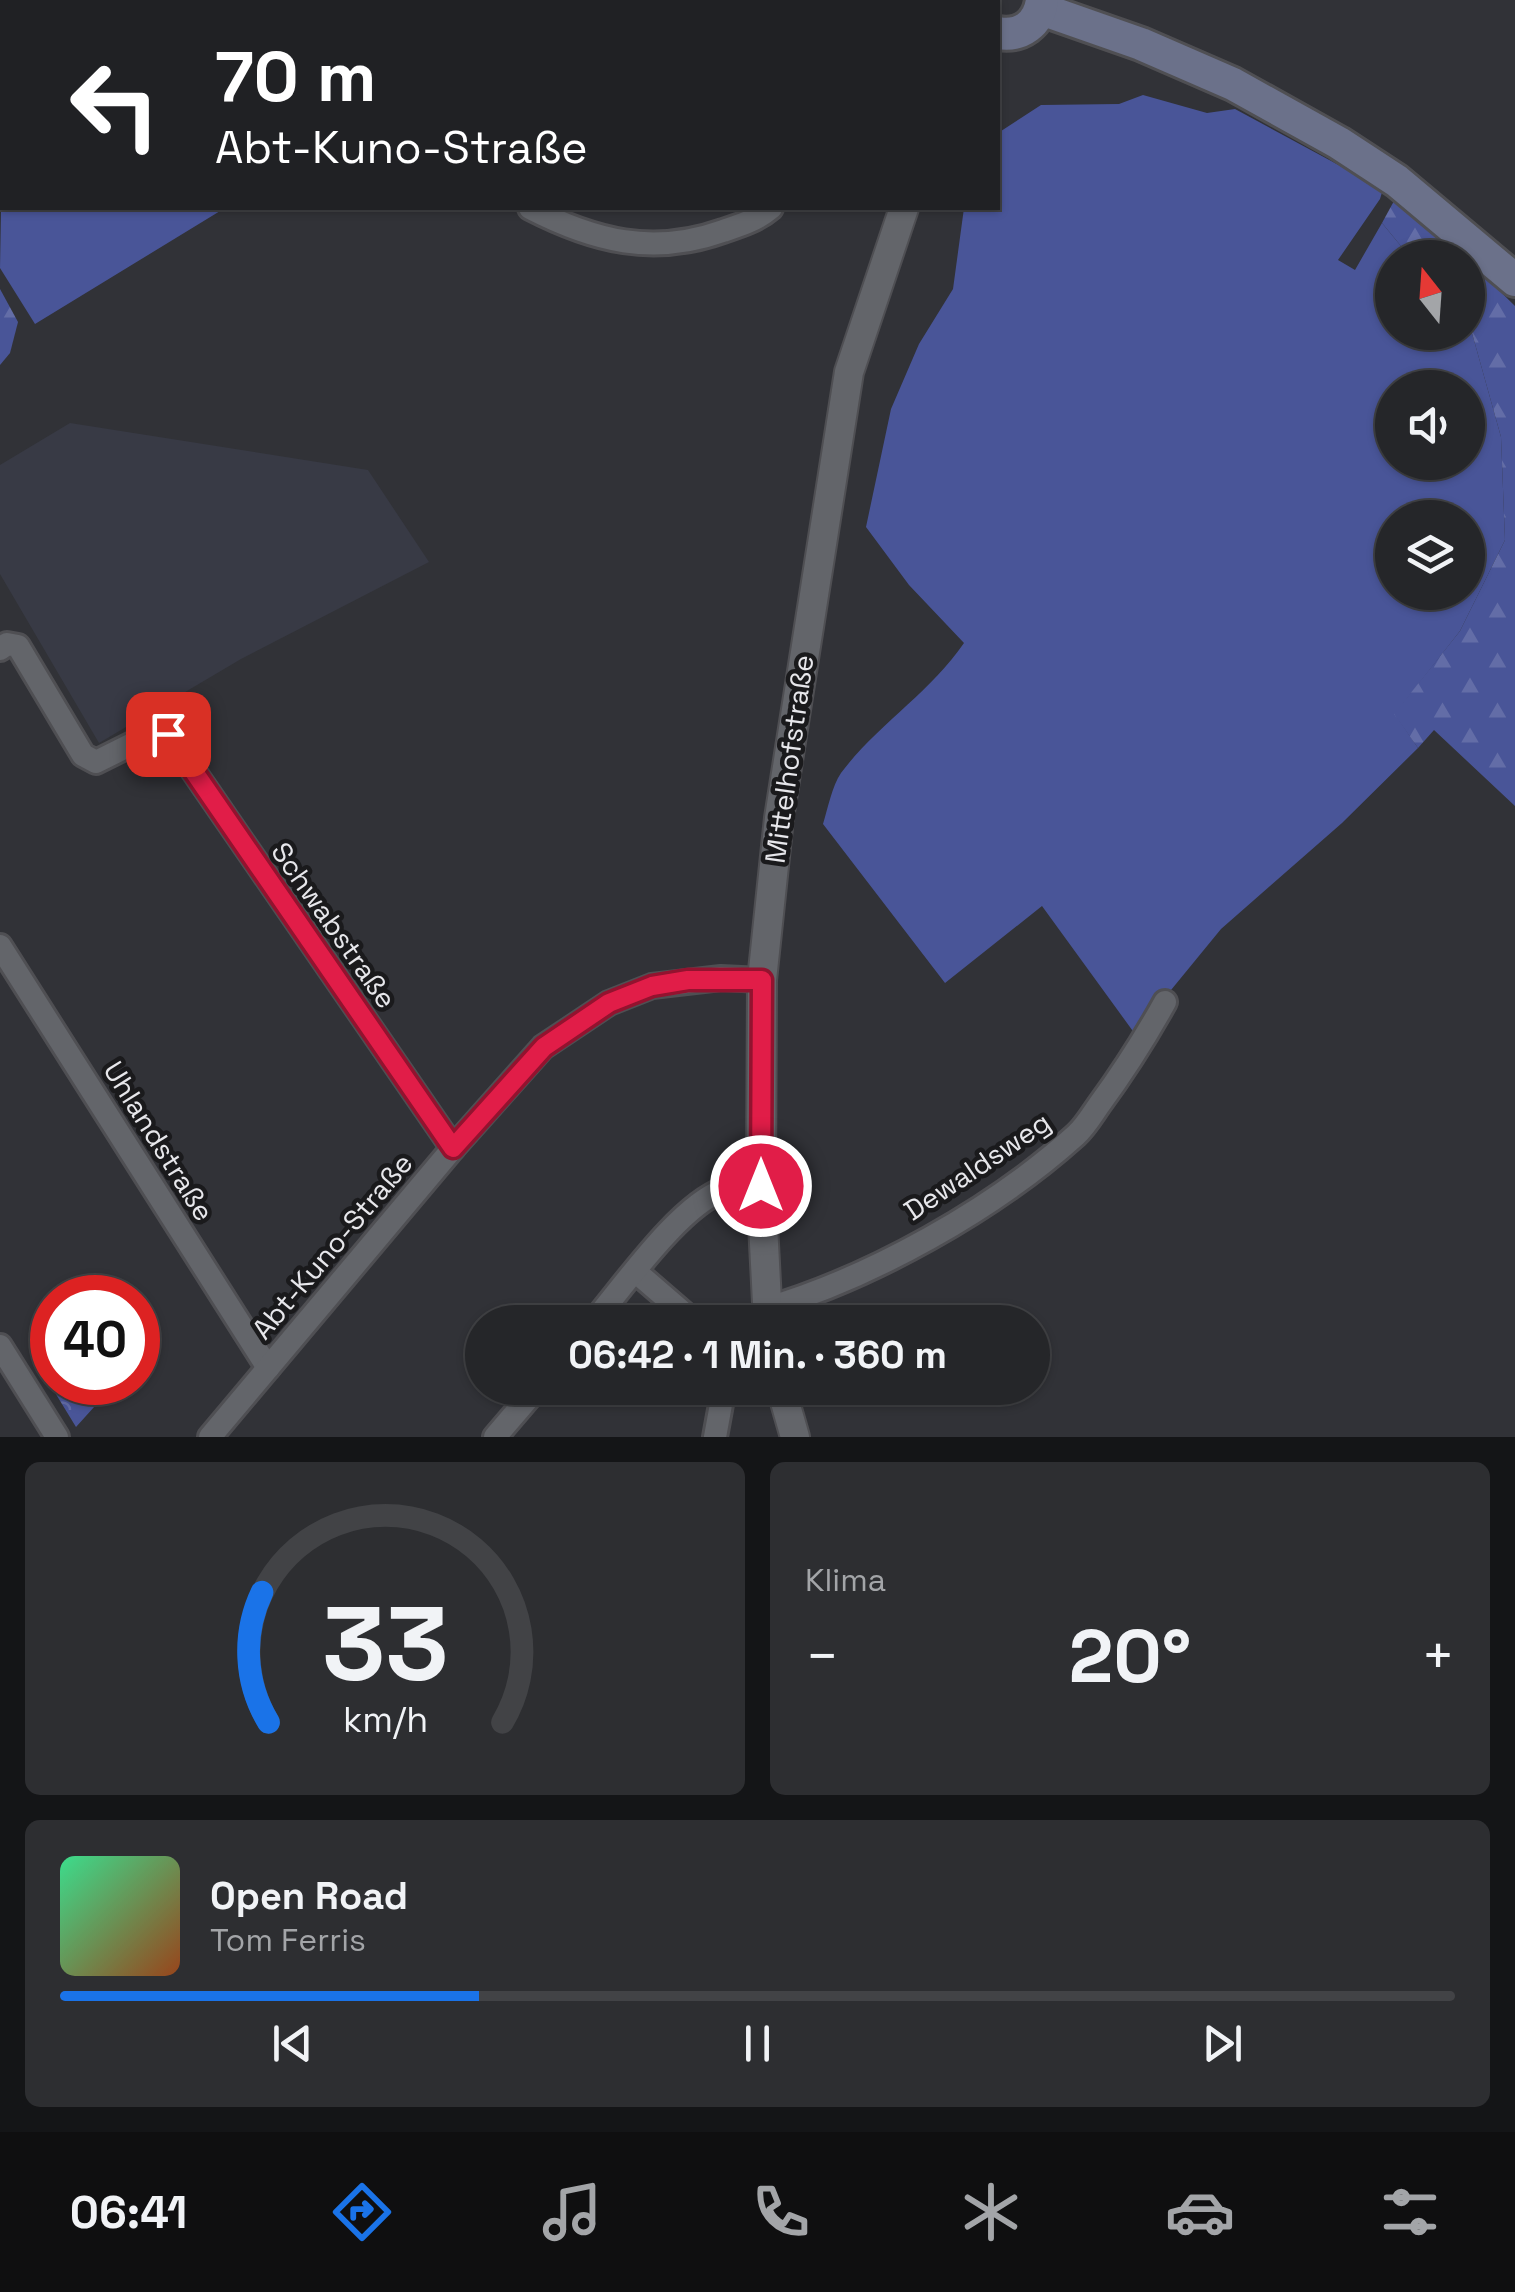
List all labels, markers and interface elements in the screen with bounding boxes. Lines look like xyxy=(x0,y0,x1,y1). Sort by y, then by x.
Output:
text: 70 m xyxy=(215,32,376,121)
icon: left xyxy=(50,40,180,170)
text: Abt-Kuno-Straße xyxy=(215,119,588,176)
north arrow xyxy=(1375,240,1485,350)
map controls xyxy=(1375,240,1485,610)
button: sound xyxy=(1375,370,1485,480)
button: layers xyxy=(1375,500,1485,610)
street label: Mittelhofstraße xyxy=(757,652,821,866)
pin xyxy=(126,692,211,777)
icon: arrive xyxy=(141,707,196,762)
street label: Schwabstraße xyxy=(263,835,405,1015)
street label: Uhlandstraße xyxy=(96,1054,222,1228)
street label: Dewaldsweg xyxy=(897,1104,1057,1228)
position arrow xyxy=(709,1134,813,1238)
street label: Abt-Kuno-Straße xyxy=(244,1146,420,1346)
speed limit sign: 40 xyxy=(30,1275,160,1405)
text: 06:42 · 1 Min. · 360 m xyxy=(568,1331,947,1379)
text: Klima xyxy=(805,1560,886,1600)
text: 33 xyxy=(322,1578,448,1710)
text: 20° xyxy=(1069,1608,1191,1704)
text: − xyxy=(805,1621,839,1691)
text: + xyxy=(1421,1621,1455,1691)
text: km/h xyxy=(342,1697,428,1742)
text: Open Road xyxy=(210,1872,408,1920)
text: Tom Ferris xyxy=(210,1920,366,1960)
icon: previous xyxy=(265,2016,320,2071)
icon: pause xyxy=(730,2016,785,2071)
icon: next xyxy=(1195,2016,1250,2071)
icon: directions xyxy=(327,2177,397,2247)
icon: music xyxy=(537,2177,607,2247)
icon: phone xyxy=(746,2177,816,2247)
icon: climate xyxy=(956,2177,1026,2247)
icon: car xyxy=(1165,2177,1235,2247)
icon: filters xyxy=(1375,2177,1445,2247)
text: 06:41 xyxy=(70,2184,187,2241)

